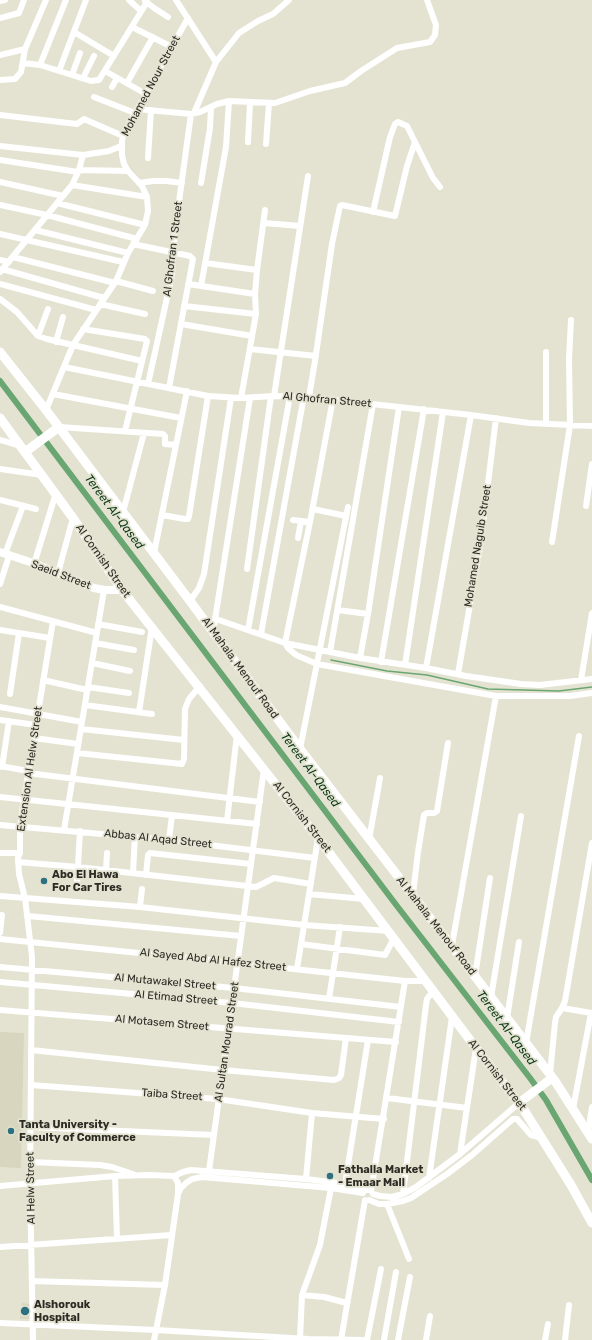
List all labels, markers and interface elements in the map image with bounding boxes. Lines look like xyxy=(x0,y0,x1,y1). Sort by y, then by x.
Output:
street label: Mohamed Nour Street xyxy=(119,33,183,139)
street label: Al Ghofran 1 Street xyxy=(161,200,185,298)
street label: Al Ghofran Street xyxy=(282,390,372,410)
water label: Tereet Al-Qased xyxy=(81,472,147,552)
street label: Mohamed Naguib Street xyxy=(462,484,494,608)
street label: Al Cornish Street xyxy=(73,522,133,600)
street label: Saeid Street xyxy=(29,558,93,592)
street label: Al Mahala, Menouf Road xyxy=(199,615,281,721)
street label: Extension Al Helw Street xyxy=(15,705,45,833)
water label: Tereet Al-Qased xyxy=(277,730,343,810)
street label: Al Cornish Street xyxy=(270,779,334,855)
street label: Abbas Al Aqad Street xyxy=(103,827,213,851)
place label: Abo El Hawa For Car Tires xyxy=(52,868,122,894)
street label: Al Mahala, Menouf Road xyxy=(393,874,479,978)
marker: Abo El Hawa For Car Tires xyxy=(39,876,49,886)
street label: Al Sayed Abd Al Hafez Street xyxy=(139,946,287,974)
street label: Al Mutawakel Street xyxy=(114,971,216,993)
street label: Al Sultan Mourad Street xyxy=(212,981,242,1103)
street label: Al Etimad Street xyxy=(134,988,218,1008)
water label: Tereet Al-Qased xyxy=(473,988,539,1068)
street label: Al Motasem Street xyxy=(115,1012,209,1034)
street label: Al Cornish Street xyxy=(465,1037,529,1113)
street label: Taiba Street xyxy=(141,1086,203,1104)
place label: Tanta University - Faculty of Commerce xyxy=(19,1118,136,1144)
marker: Tanta University - Faculty of Commerce xyxy=(6,1126,16,1136)
street label: Al Helw Street xyxy=(24,1152,38,1224)
place label: Fathalla Market - Emaar Mall xyxy=(338,1163,423,1189)
marker: Fathalla Market - Emaar Mall xyxy=(325,1171,335,1181)
place label: Alshorouk Hospital xyxy=(34,1298,90,1324)
marker: Alshorouk Hospital xyxy=(19,1305,31,1317)

